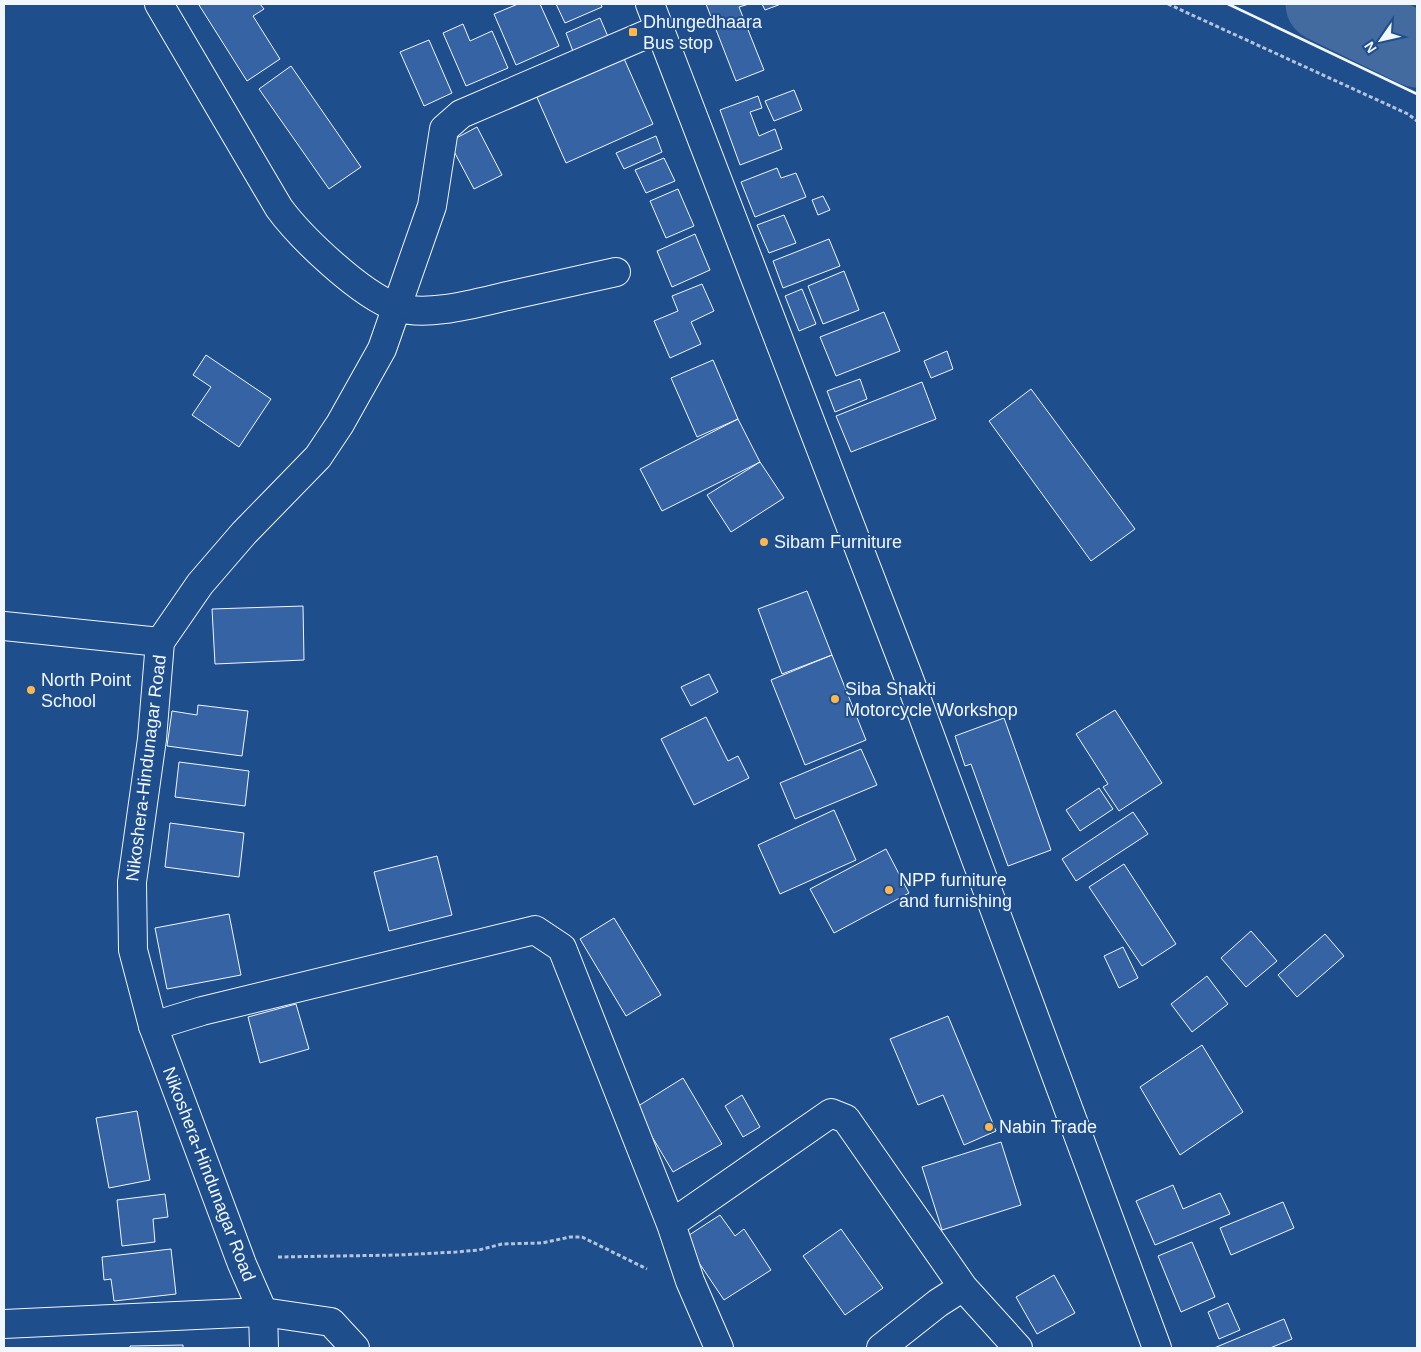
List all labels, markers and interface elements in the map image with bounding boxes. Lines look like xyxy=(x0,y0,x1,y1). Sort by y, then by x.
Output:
place label: Dhungedhaara Bus stop xyxy=(643,12,763,53)
north arrow xyxy=(1356,15,1406,65)
marker: Dhungedhaara Bus stop xyxy=(627,26,639,38)
text: N xyxy=(1361,39,1380,56)
place label: Sibam Furniture xyxy=(774,532,902,552)
marker: Sibam Furniture xyxy=(758,536,770,548)
street label: Nikoshera-Hindunagar Road xyxy=(122,654,170,882)
place label: North Point School xyxy=(41,670,131,711)
place label: Siba Shakti Motorcycle Workshop xyxy=(845,679,1018,720)
marker: North Point School xyxy=(25,684,37,696)
marker: Siba Shakti Motorcycle Workshop xyxy=(829,693,841,705)
place label: NPP furniture and furnishing xyxy=(899,870,1012,911)
marker: NPP furniture and furnishing xyxy=(883,884,895,896)
street label: Nikoshera-Hindunagar Road xyxy=(159,1064,259,1284)
place label: Nabin Trade xyxy=(999,1117,1097,1137)
marker: Nabin Trade xyxy=(983,1121,995,1133)

